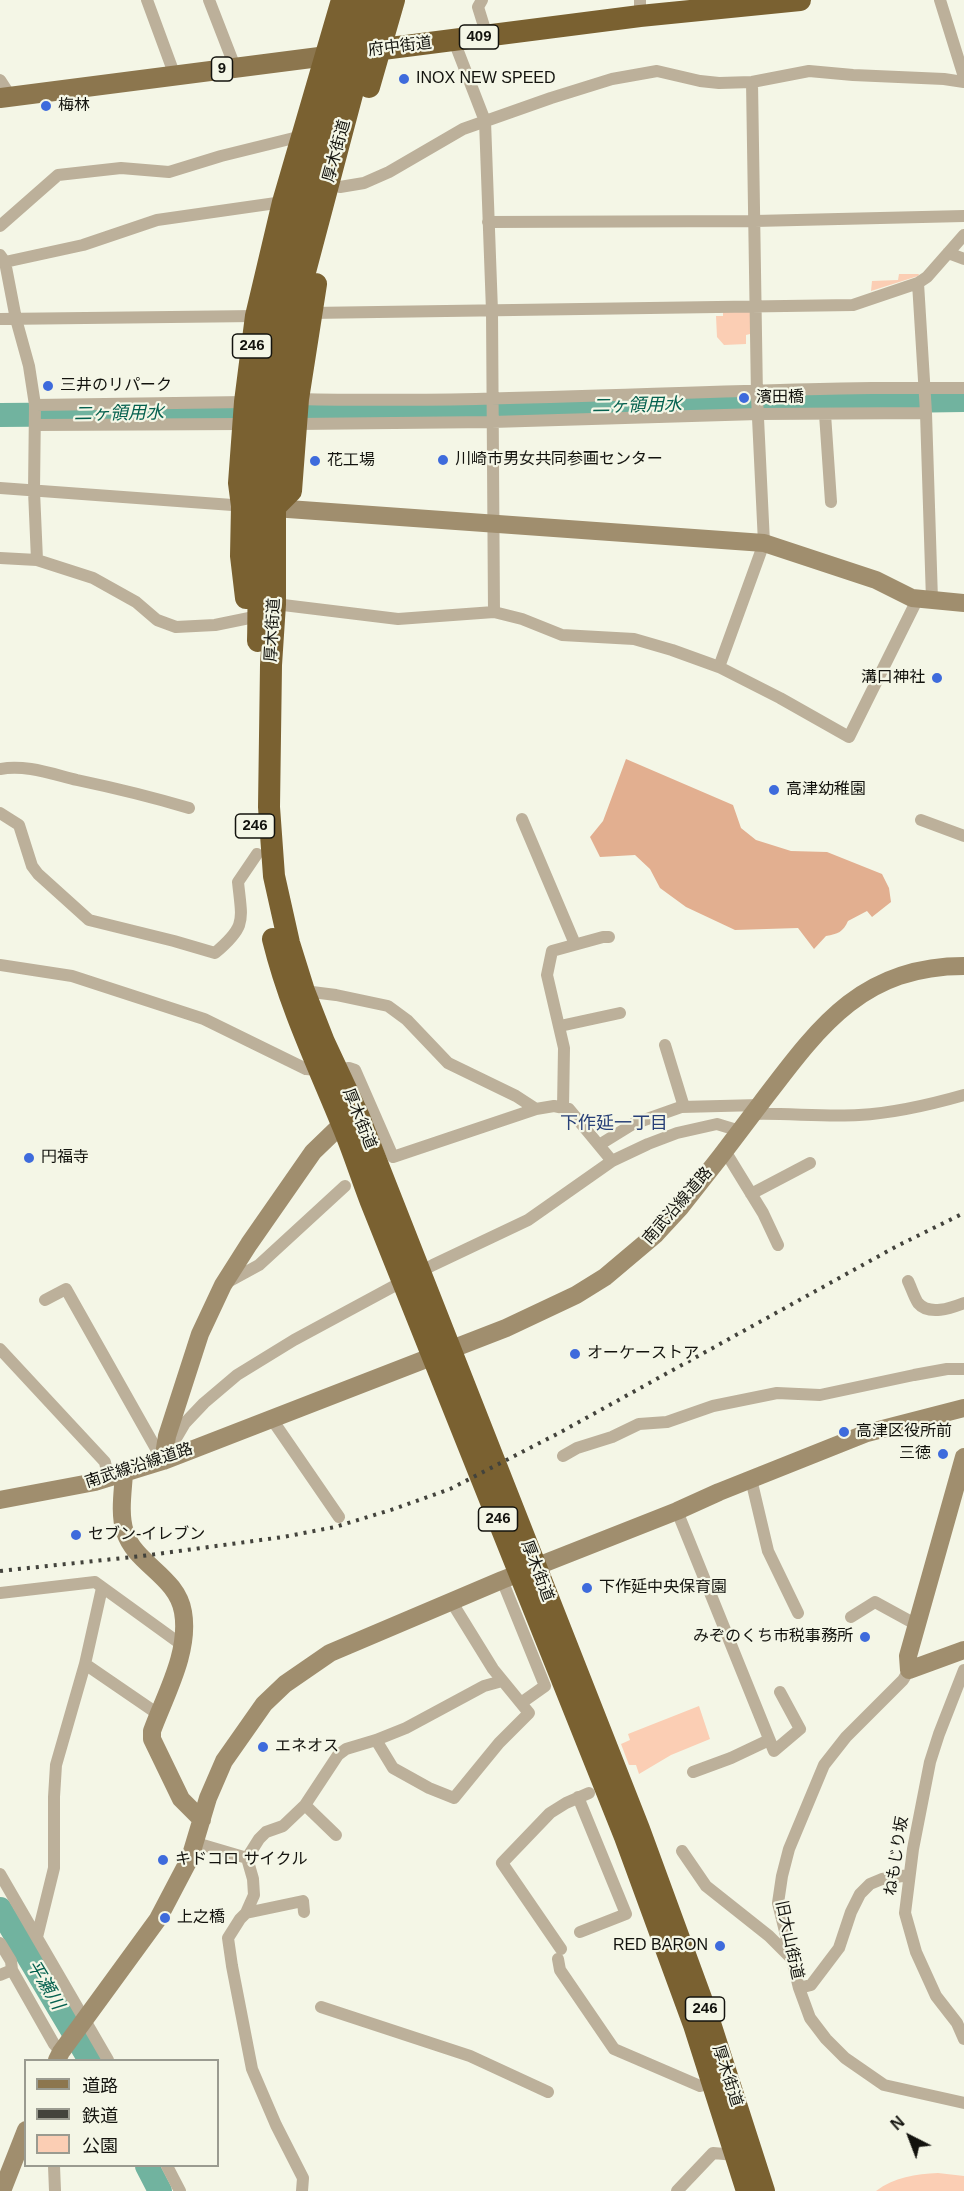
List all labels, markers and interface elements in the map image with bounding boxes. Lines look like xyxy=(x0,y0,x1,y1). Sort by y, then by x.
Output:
road number: 409 xyxy=(460,25,498,49)
street label: 府中街道 xyxy=(367,34,433,60)
road number: 9 xyxy=(212,57,232,81)
place label: INOX NEW SPEED xyxy=(416,69,556,89)
marker: INOX NEW SPEED xyxy=(397,72,411,86)
place label: 梅林 xyxy=(58,96,90,116)
marker: 梅林 xyxy=(39,99,53,113)
street label: 厚木街道 xyxy=(319,118,355,184)
road number: 246 xyxy=(232,334,272,358)
place label: 三井のリパーク xyxy=(60,376,172,396)
marker: 三井のリパーク xyxy=(41,379,55,393)
place label: 濱田橋 xyxy=(756,388,804,408)
marker: 濱田橋 xyxy=(737,391,751,405)
water label: 二ヶ領用水 xyxy=(592,394,682,418)
water label: 二ヶ領用水 xyxy=(74,402,164,426)
place label: 川崎市男女共同参画センター xyxy=(455,450,663,470)
place label: 花工場 xyxy=(327,451,375,471)
marker: 川崎市男女共同参画センター xyxy=(436,453,450,467)
marker: 花工場 xyxy=(308,454,322,468)
street label: 厚木街道 xyxy=(262,598,284,662)
place label: 溝口神社 xyxy=(861,668,925,688)
marker: 溝口神社 xyxy=(930,671,944,685)
place label: 高津幼稚園 xyxy=(786,780,866,800)
marker: 高津幼稚園 xyxy=(767,783,781,797)
road number: 246 xyxy=(236,814,274,838)
street label: 厚木街道 xyxy=(338,1086,380,1152)
district label: 下作延一丁目 xyxy=(560,1113,668,1135)
place label: 円福寺 xyxy=(41,1148,89,1168)
marker: 円福寺 xyxy=(22,1151,36,1165)
street label: 南武沿線道路 xyxy=(639,1163,717,1249)
place label: オーケーストア xyxy=(587,1344,699,1364)
marker: オーケーストア xyxy=(568,1347,582,1361)
place label: 高津区役所前 xyxy=(856,1422,952,1442)
marker: 高津区役所前 xyxy=(837,1425,851,1439)
street label: 南武線沿線道路 xyxy=(83,1440,195,1492)
place label: 三徳 xyxy=(899,1444,931,1464)
marker: 三徳 xyxy=(936,1447,950,1461)
road number: 246 xyxy=(478,1507,518,1531)
place label: セブン-イレブン xyxy=(88,1525,205,1545)
marker: セブン-イレブン xyxy=(69,1528,83,1542)
street label: 厚木街道 xyxy=(517,1538,557,1604)
place label: 下作延中央保育園 xyxy=(599,1578,727,1598)
marker: 下作延中央保育園 xyxy=(580,1581,594,1595)
place label: みぞのくち市税事務所 xyxy=(693,1627,853,1647)
marker: みぞのくち市税事務所 xyxy=(858,1630,872,1644)
place label: エネオス xyxy=(275,1737,339,1757)
marker: エネオス xyxy=(256,1740,270,1754)
street label: ねもじり坂 xyxy=(881,1815,913,1897)
place label: キドコロ サイクル xyxy=(175,1850,307,1870)
marker: キドコロ サイクル xyxy=(156,1853,170,1867)
street label: 旧大山街道 xyxy=(771,1899,807,1981)
place label: 上之橋 xyxy=(177,1908,225,1928)
marker: 上之橋 xyxy=(158,1911,172,1925)
place label: RED BARON xyxy=(613,1936,708,1956)
marker: RED BARON xyxy=(713,1939,727,1953)
water label: 平瀬川 xyxy=(22,1956,68,2014)
road number: 246 xyxy=(686,1997,724,2021)
street label: 厚木街道 xyxy=(708,2043,746,2109)
legend xyxy=(24,2059,219,2167)
text: 道路 xyxy=(82,2076,118,2096)
text: 鉄道 xyxy=(82,2106,118,2126)
north arrow xyxy=(880,2107,940,2167)
text: N xyxy=(888,2113,908,2133)
text: 公園 xyxy=(82,2136,118,2156)

